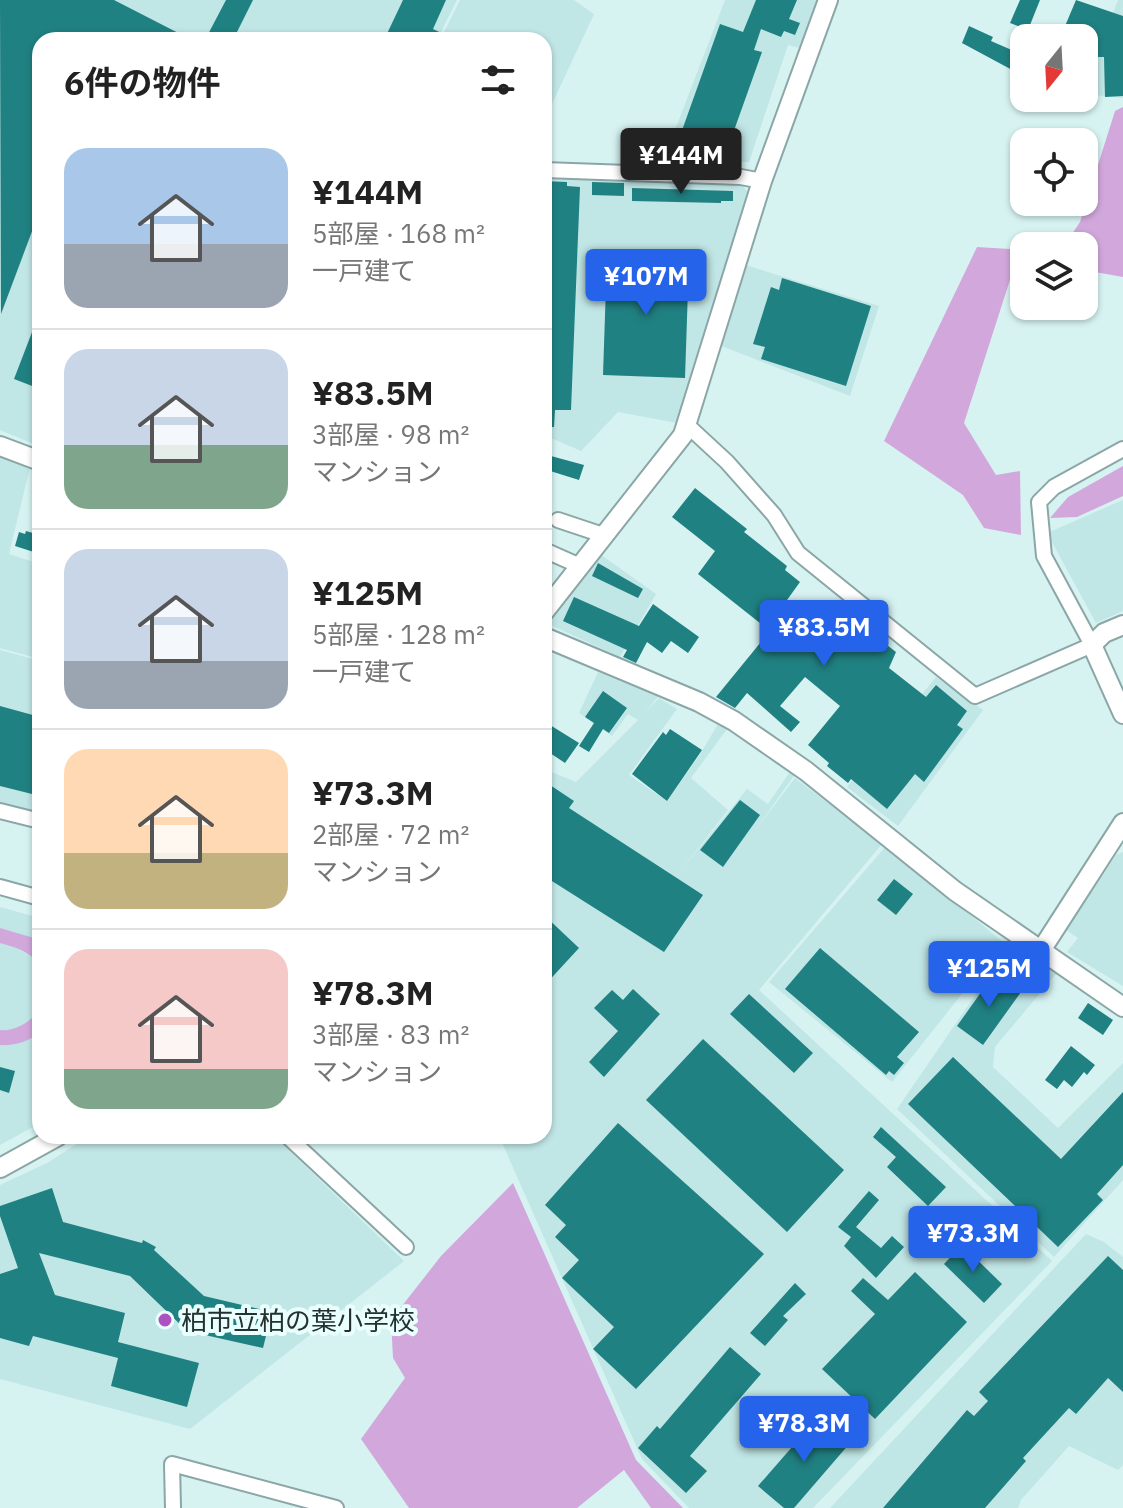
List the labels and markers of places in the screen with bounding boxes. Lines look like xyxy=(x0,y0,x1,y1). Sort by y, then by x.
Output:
pin: ¥144M xyxy=(625,128,737,196)
pin: ¥107M xyxy=(590,249,702,317)
pin: ¥83.5M xyxy=(759,600,889,668)
pin: ¥125M xyxy=(933,941,1045,1009)
pin: ¥73.3M xyxy=(908,1206,1038,1274)
place label: 柏市立柏の葉小学校 xyxy=(181,1303,415,1337)
marker: 柏市立柏の葉小学校 xyxy=(156,1311,174,1329)
pin: ¥78.3M xyxy=(739,1396,869,1464)

